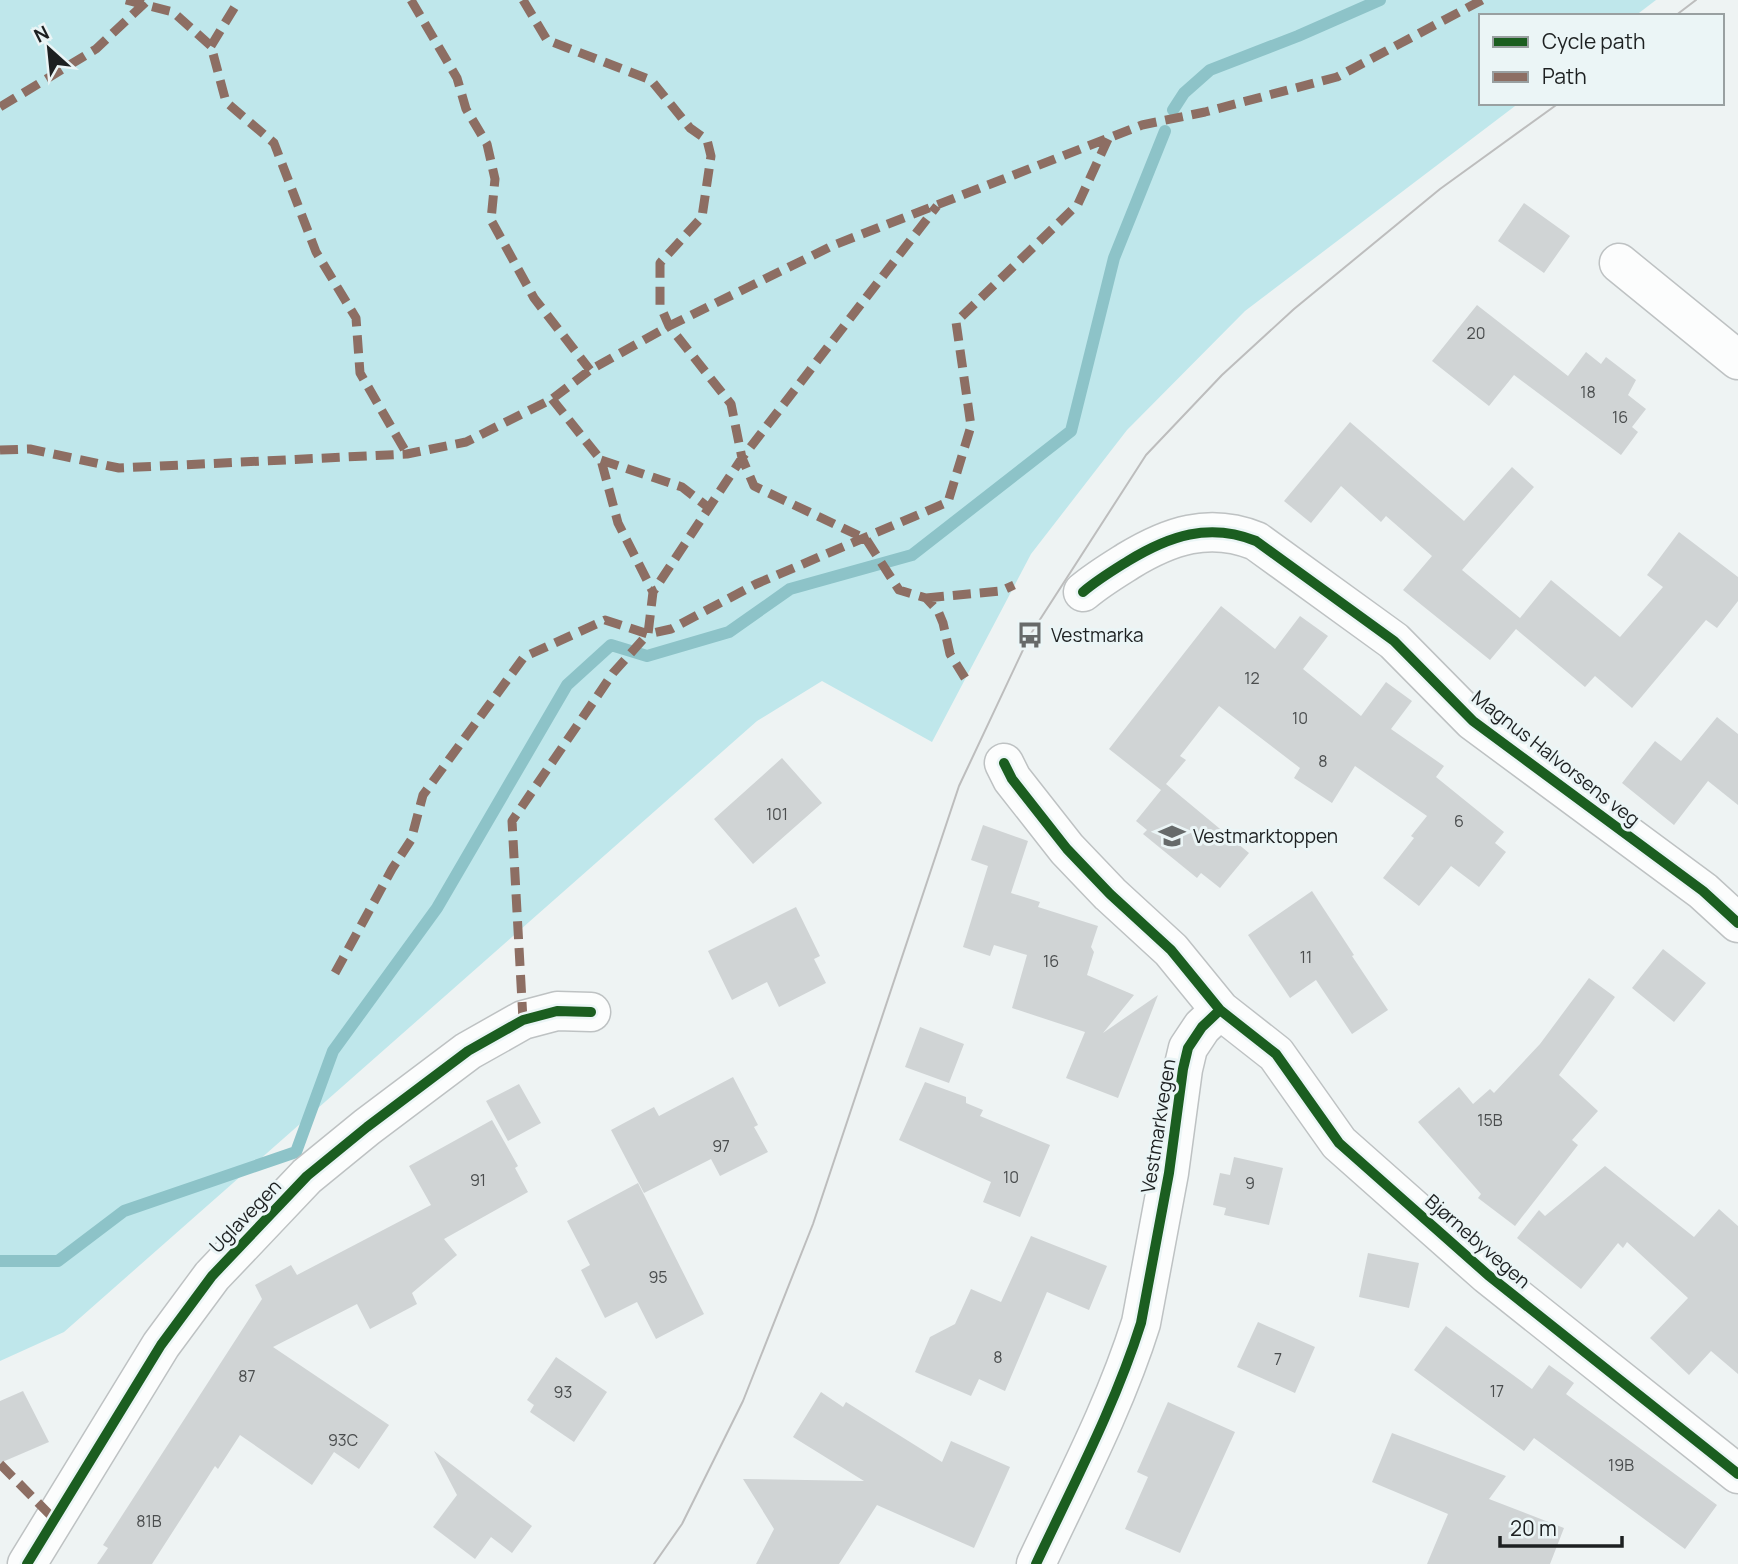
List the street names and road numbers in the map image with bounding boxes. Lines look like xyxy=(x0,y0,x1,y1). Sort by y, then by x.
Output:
street label: Magnus Halvorsens veg xyxy=(1467,684,1645,832)
street label: Vestmarkvegen xyxy=(1135,1057,1181,1195)
street label: Uglavegen xyxy=(203,1174,287,1258)
street label: Bjørnebyvegen xyxy=(1420,1188,1536,1294)

